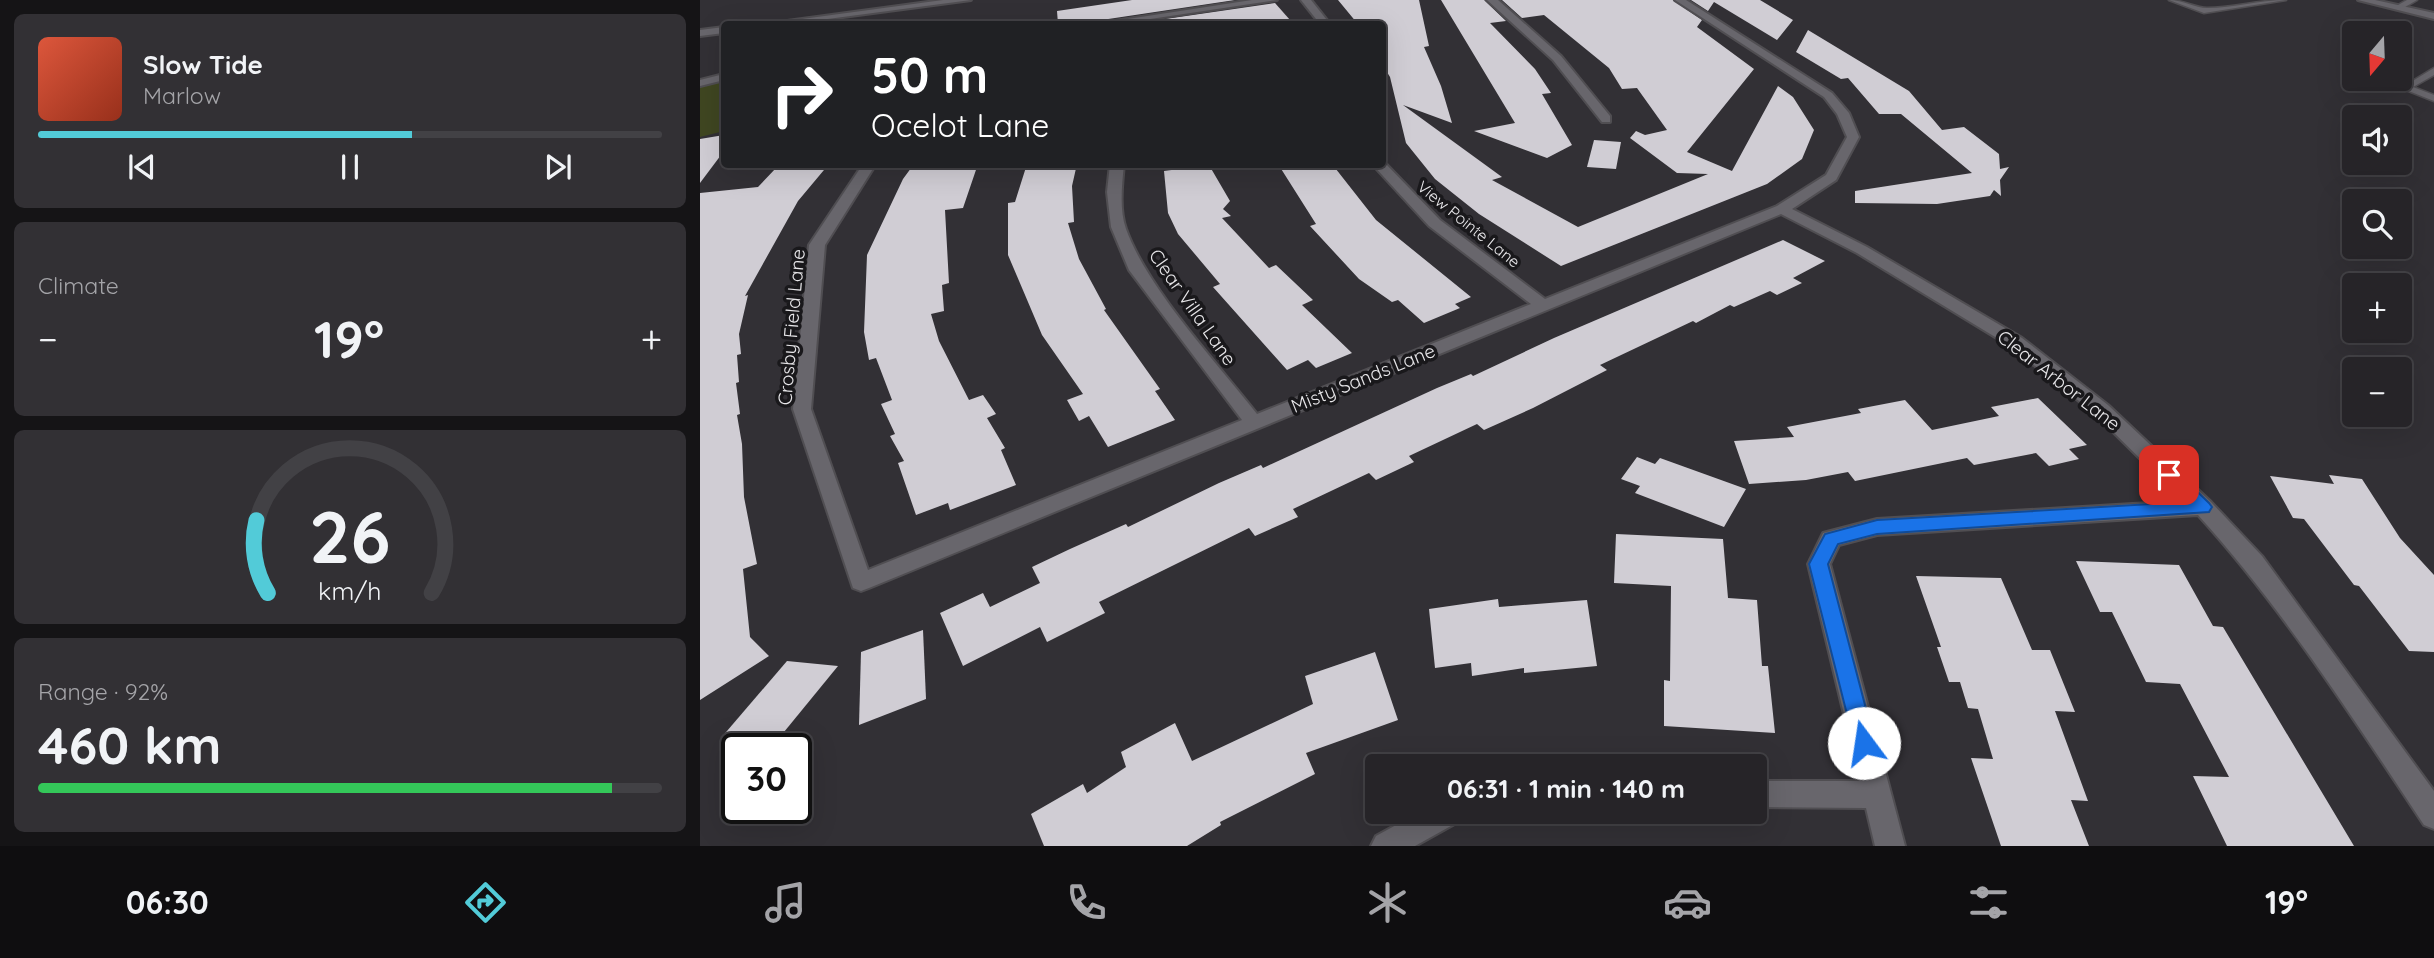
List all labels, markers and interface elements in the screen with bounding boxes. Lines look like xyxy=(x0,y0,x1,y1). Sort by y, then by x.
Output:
north arrow xyxy=(2342,21,2412,91)
map controls xyxy=(2342,21,2412,427)
text: 50 m xyxy=(871,44,988,105)
text: Slow Tide xyxy=(143,48,263,81)
icon: right xyxy=(756,49,847,140)
text: Marlow xyxy=(143,81,221,110)
text: Ocelot Lane xyxy=(871,105,1049,145)
button: sound xyxy=(2342,105,2412,175)
icon: previous xyxy=(123,148,161,186)
icon: pause xyxy=(331,148,369,186)
icon: next xyxy=(539,148,577,186)
street label: View Pointe Lane xyxy=(1414,176,1524,272)
button: search xyxy=(2342,189,2412,259)
street label: Clear Villa Lane xyxy=(1144,244,1242,370)
street label: Crosby Field Lane xyxy=(772,248,810,406)
text: Climate xyxy=(38,271,119,300)
button: + xyxy=(2342,273,2412,343)
text: 19° xyxy=(314,306,384,371)
text: − xyxy=(38,315,58,363)
text: + xyxy=(641,315,662,363)
street label: Clear Arbor Lane xyxy=(1993,324,2125,436)
street label: Misty Sands Lane xyxy=(1287,338,1439,418)
button: − xyxy=(2342,357,2412,427)
pin xyxy=(2139,445,2199,505)
icon: arrive xyxy=(2150,456,2188,494)
text: 26 xyxy=(309,490,391,581)
text: km/h xyxy=(318,575,382,606)
text: Range · 92% xyxy=(38,677,168,706)
position arrow xyxy=(1827,706,1901,780)
text: 460 km xyxy=(38,712,221,777)
speed limit sign: 30 xyxy=(721,733,812,824)
text: 06:31 · 1 min · 140 m xyxy=(1447,772,1685,805)
icon: directions xyxy=(461,878,510,927)
icon: music xyxy=(761,878,810,927)
icon: phone xyxy=(1062,878,1111,927)
icon: climate xyxy=(1363,878,1412,927)
icon: car xyxy=(1663,878,1712,927)
icon: filters xyxy=(1964,878,2013,927)
text: 06:30 xyxy=(126,882,209,922)
text: 19° xyxy=(2265,882,2308,922)

